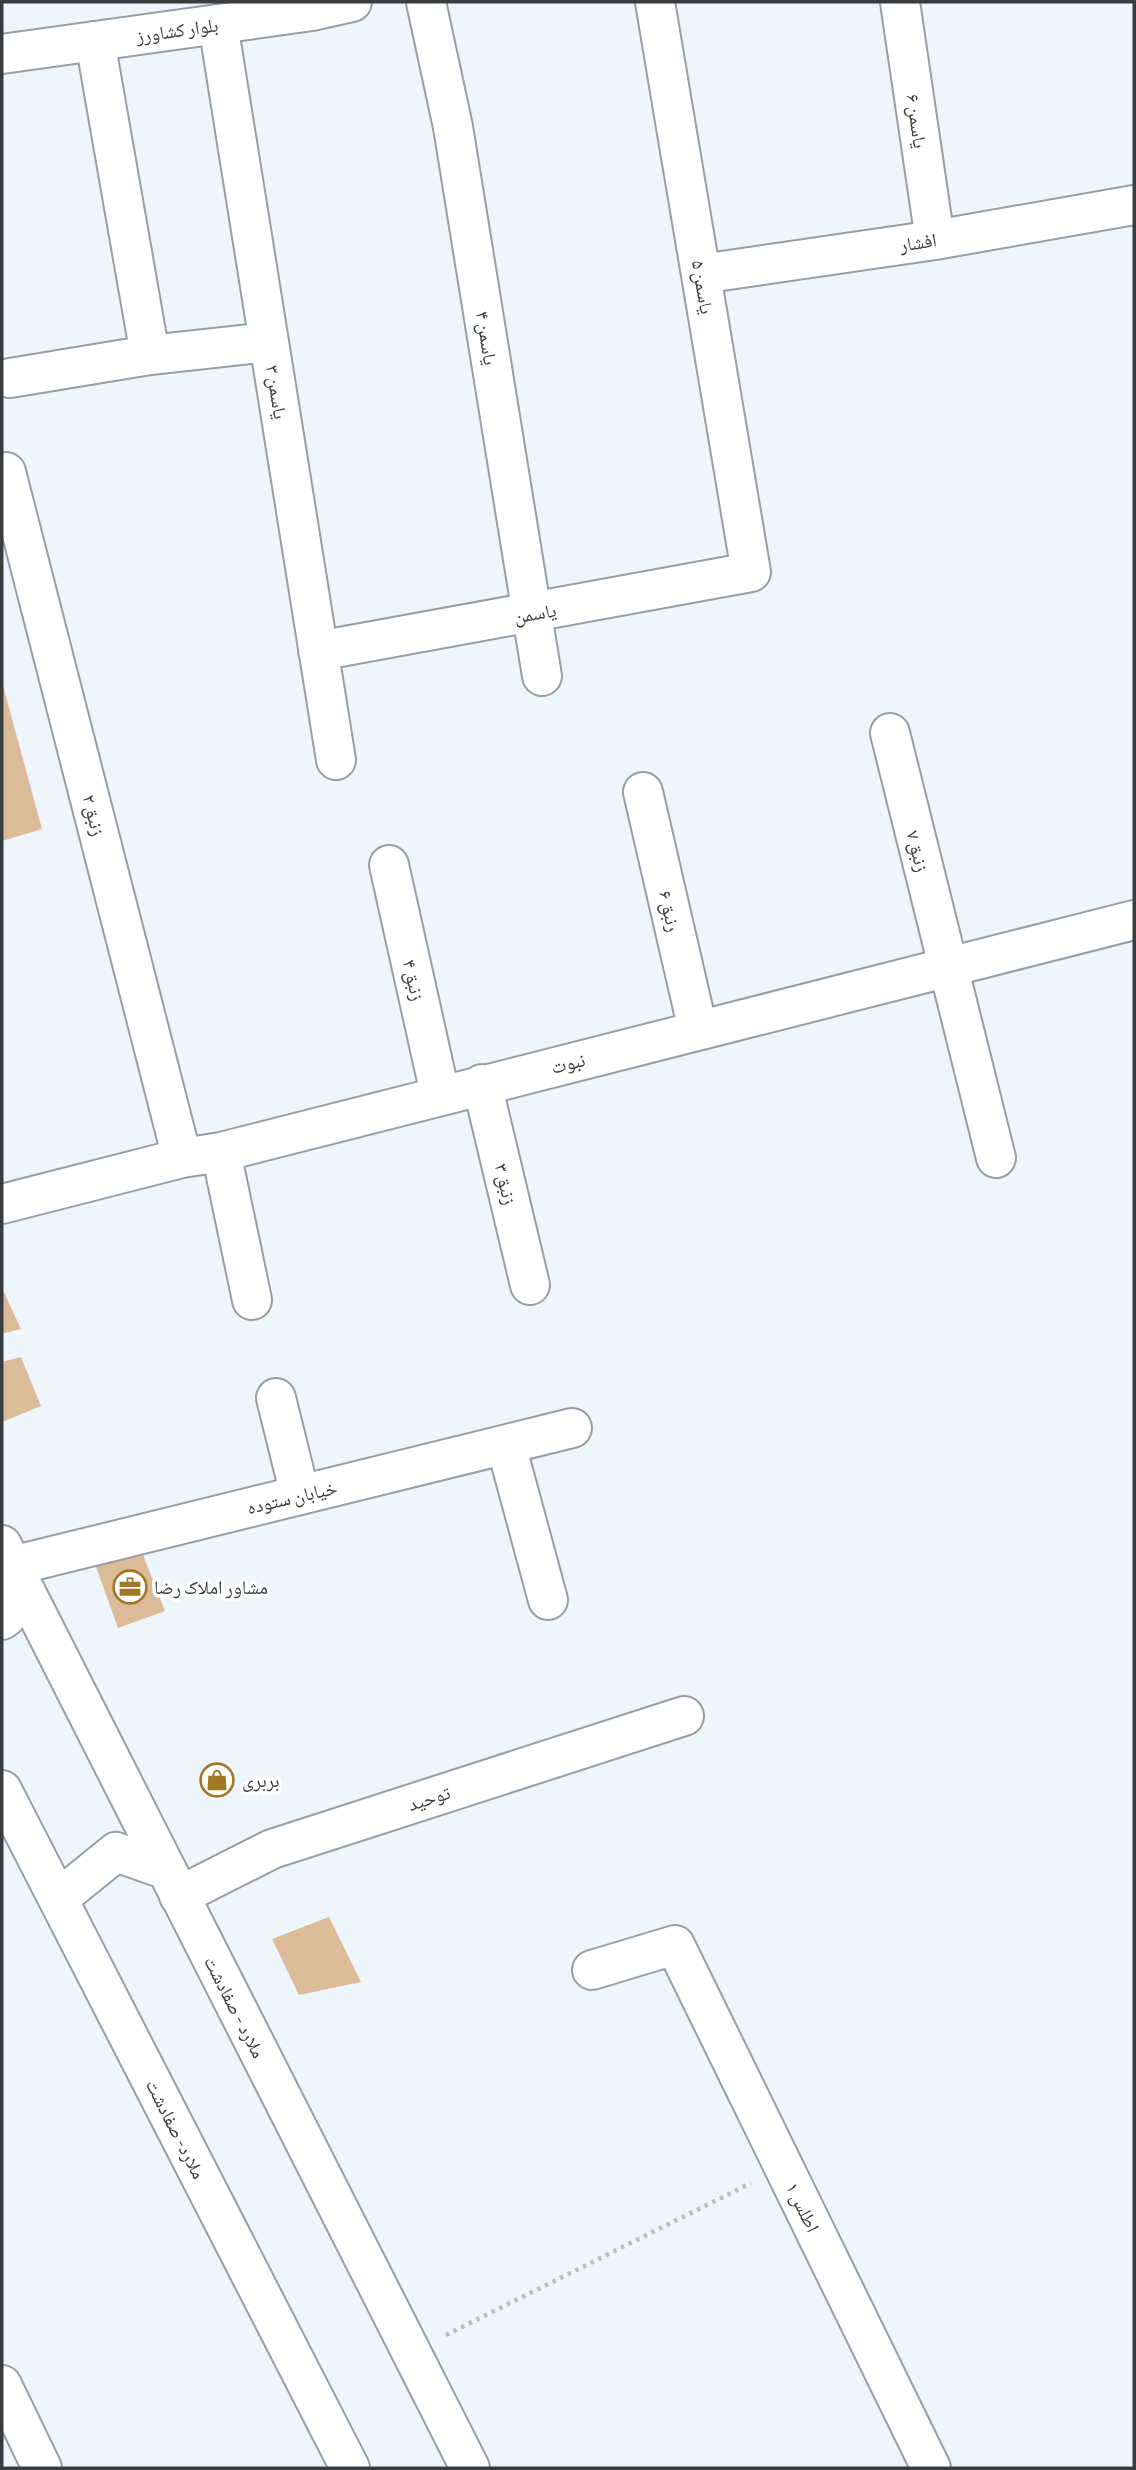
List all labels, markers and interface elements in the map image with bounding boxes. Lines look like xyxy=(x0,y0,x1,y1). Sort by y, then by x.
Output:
street label: بلوار کشاورز xyxy=(134,14,220,49)
street label: یاسمن ۶ xyxy=(900,93,931,150)
street label: افشار xyxy=(897,229,938,258)
street label: یاسمن ۵ xyxy=(685,259,718,316)
street label: یاسمن ۴ xyxy=(470,310,501,367)
street label: یاسمن ۳ xyxy=(260,364,291,421)
street label: یاسمن xyxy=(512,599,558,630)
street label: زنبق ۲ xyxy=(76,792,109,838)
street label: زنبق ۷ xyxy=(900,828,933,874)
street label: رنبق ۶ xyxy=(653,888,684,934)
street label: زنبق ۴ xyxy=(397,957,428,1003)
street label: نبوت xyxy=(549,1049,588,1080)
street label: زنبق ۳ xyxy=(489,1161,520,1207)
street label: خیابان ستوده xyxy=(245,1477,340,1520)
office icon: مشاور املاک رضا xyxy=(111,1568,149,1606)
place label: مشاور املاک رضا xyxy=(154,1577,268,1600)
shop icon: بربری xyxy=(198,1761,236,1799)
place label: بربری xyxy=(242,1770,280,1793)
street label: توحید xyxy=(405,1782,454,1817)
street label: ملارد - صفادشت xyxy=(198,1953,269,2063)
street label: ملارد- صفادشت xyxy=(140,2076,210,2183)
street label: اطلس ۱ xyxy=(780,2179,824,2236)

